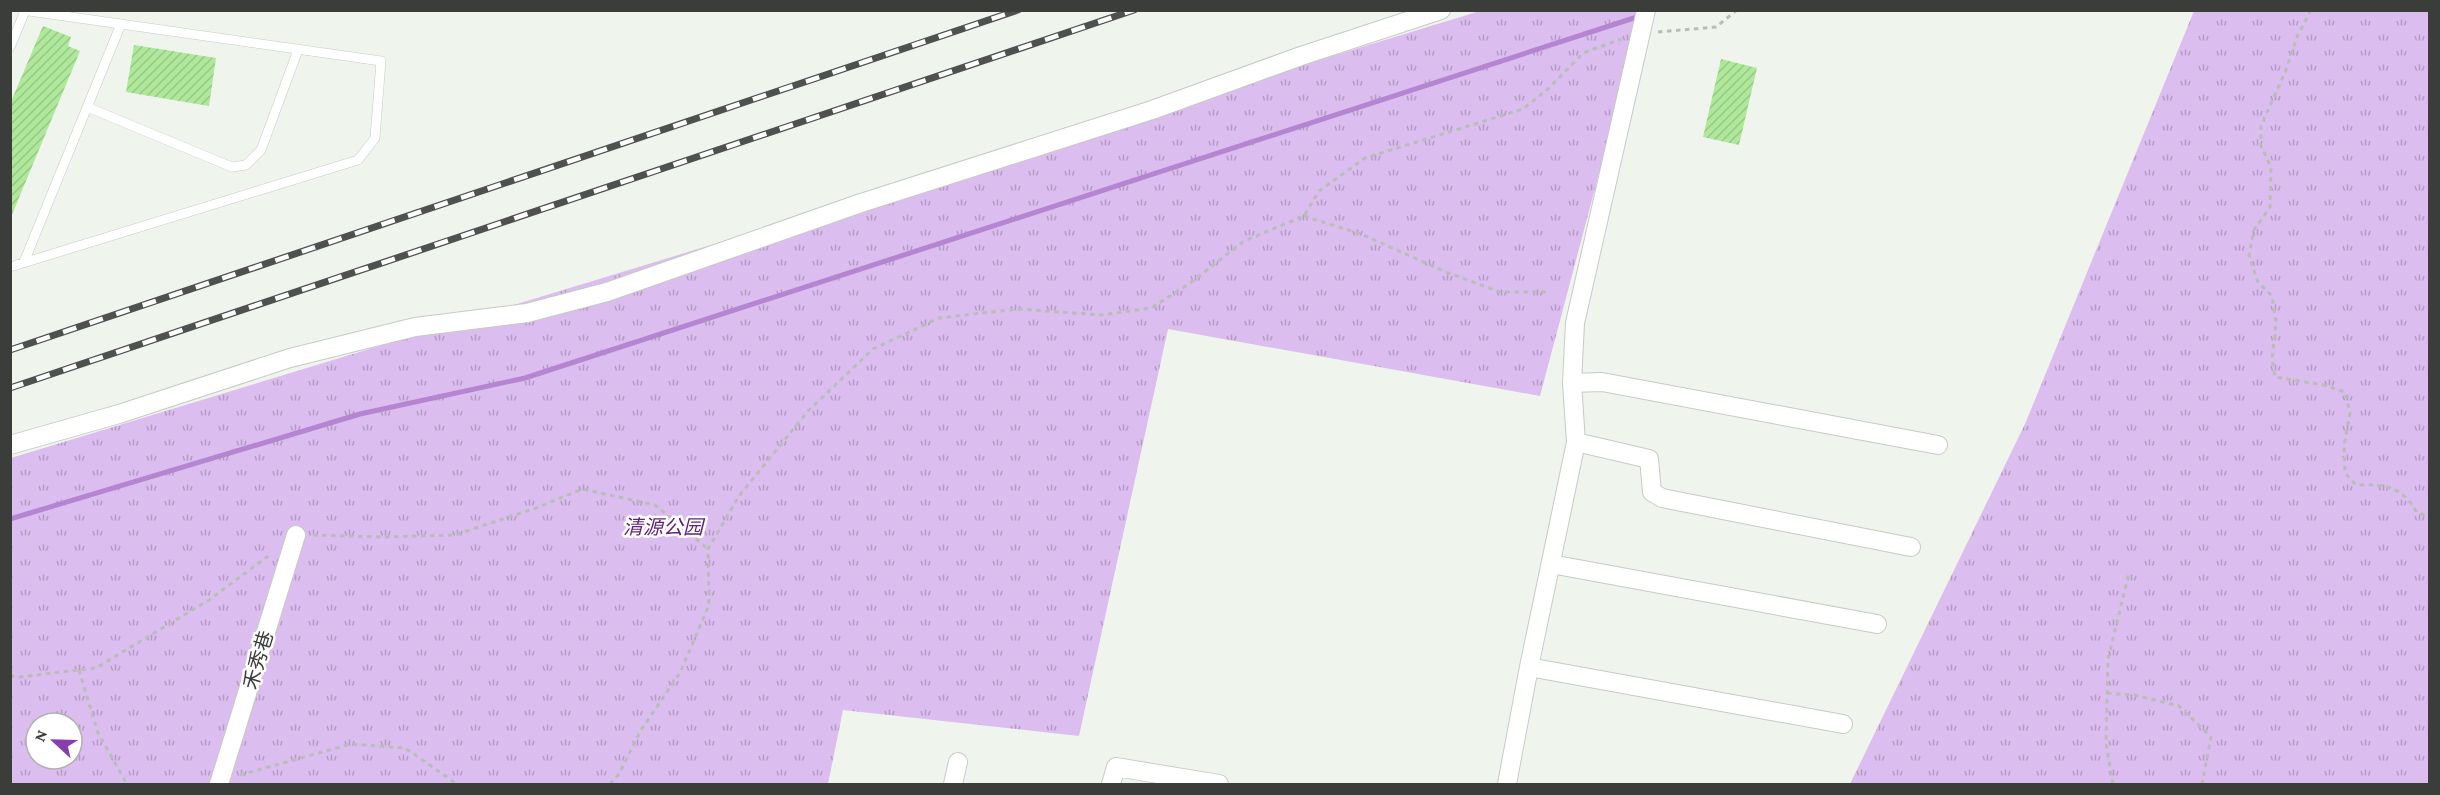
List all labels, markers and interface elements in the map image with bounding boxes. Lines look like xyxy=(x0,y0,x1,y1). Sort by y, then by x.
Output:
park label: 清源公园 xyxy=(623,516,706,538)
street label: 禾秀巷 xyxy=(239,628,277,692)
north arrow xyxy=(24,711,84,771)
text: N xyxy=(31,727,51,744)

